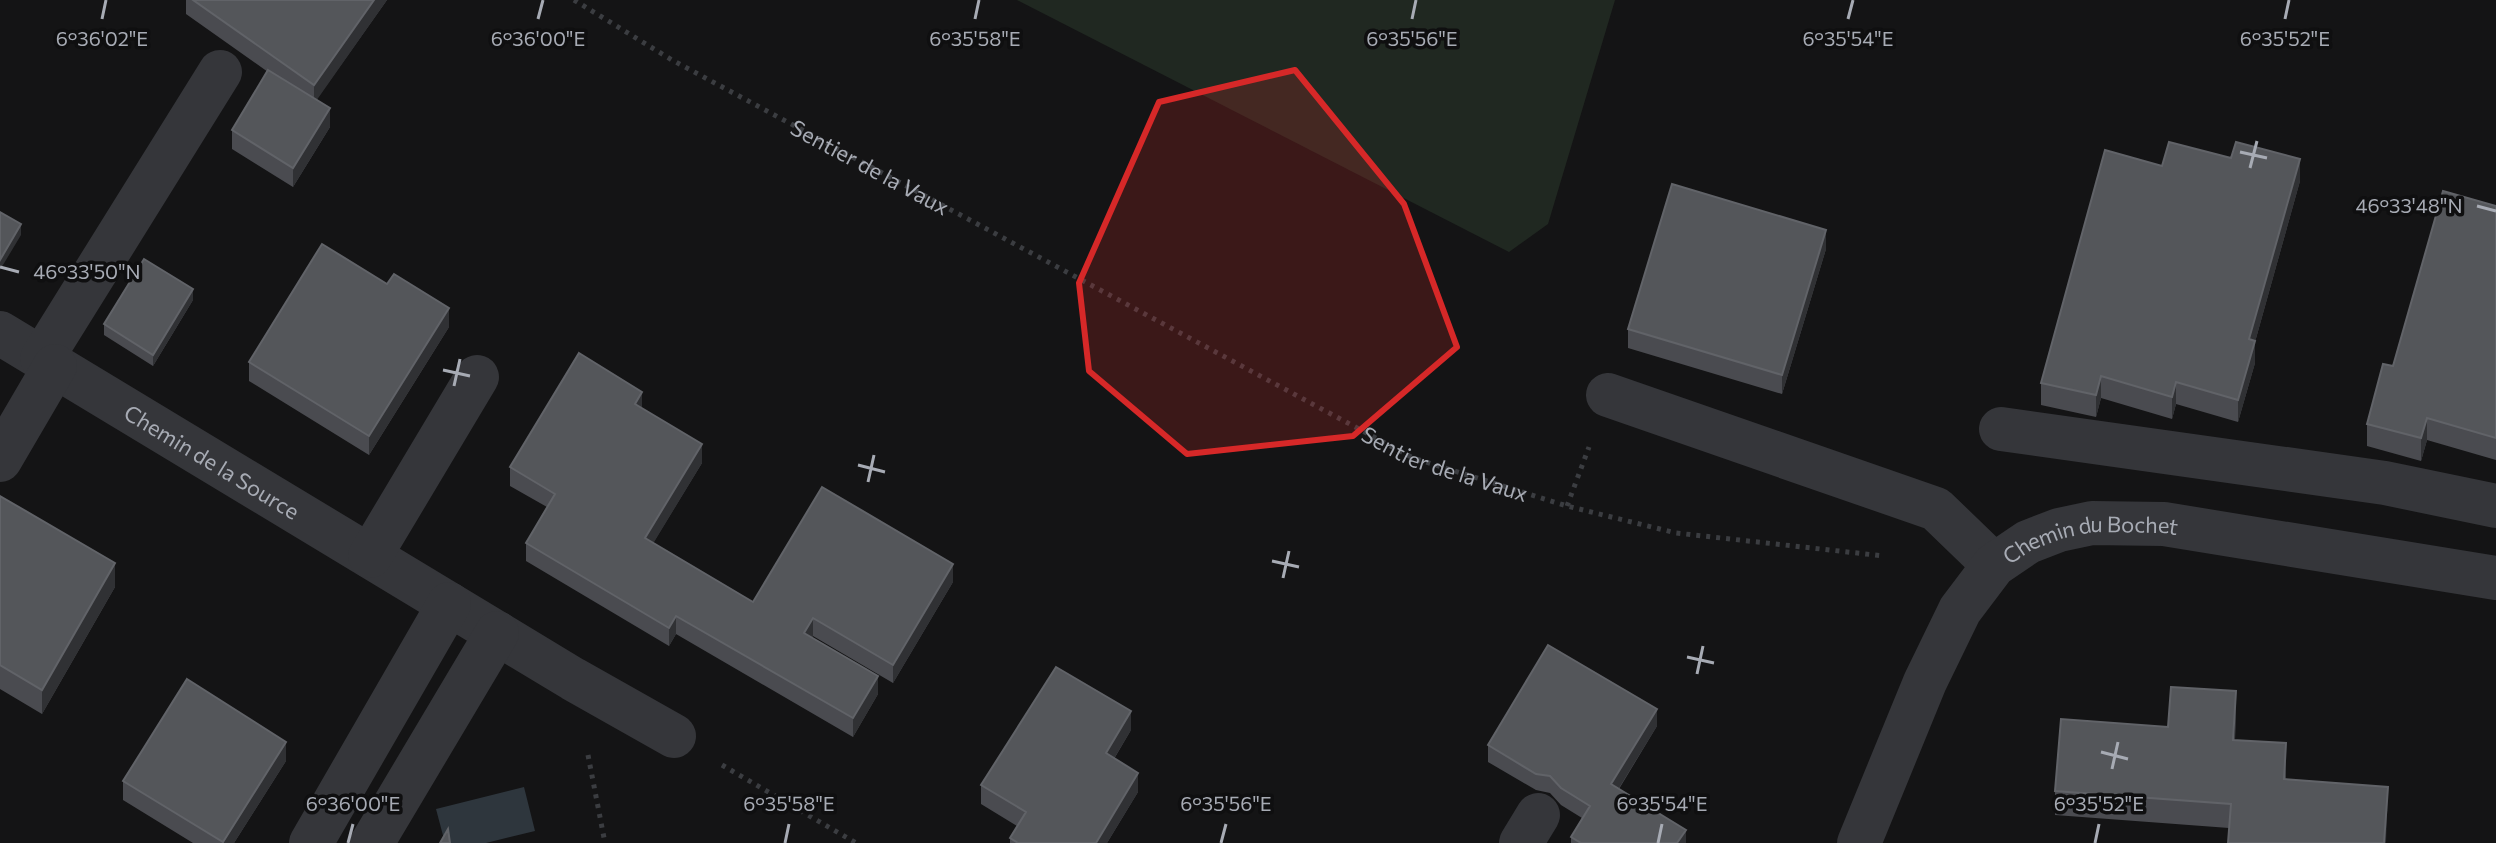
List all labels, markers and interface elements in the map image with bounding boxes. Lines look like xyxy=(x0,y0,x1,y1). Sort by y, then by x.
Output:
text: 6°36'02"E xyxy=(56,26,148,50)
text: 6°36'00"E xyxy=(491,26,585,50)
text: 6°35'58"E xyxy=(929,26,1021,50)
text: 6°35'56"E xyxy=(1366,26,1458,50)
text: 6°35'54"E xyxy=(1802,26,1894,50)
text: 6°35'52"E xyxy=(2240,26,2330,50)
street label: Sentier de la Vaux xyxy=(786,113,954,220)
text: 46°33'48"N xyxy=(2356,193,2462,217)
text: 46°33'50"N xyxy=(33,259,141,283)
street label: Chemin de la Source xyxy=(120,398,305,524)
street label: Sentier de la Vaux xyxy=(1357,420,1532,507)
street label: Chemin du Bochet xyxy=(1997,509,2180,569)
text: 6°36'00"E xyxy=(306,791,400,815)
text: 6°35'58"E xyxy=(743,791,835,815)
text: 6°35'56"E xyxy=(1180,791,1272,815)
text: 6°35'54"E xyxy=(1616,791,1708,815)
text: 6°35'52"E xyxy=(2054,791,2144,815)

